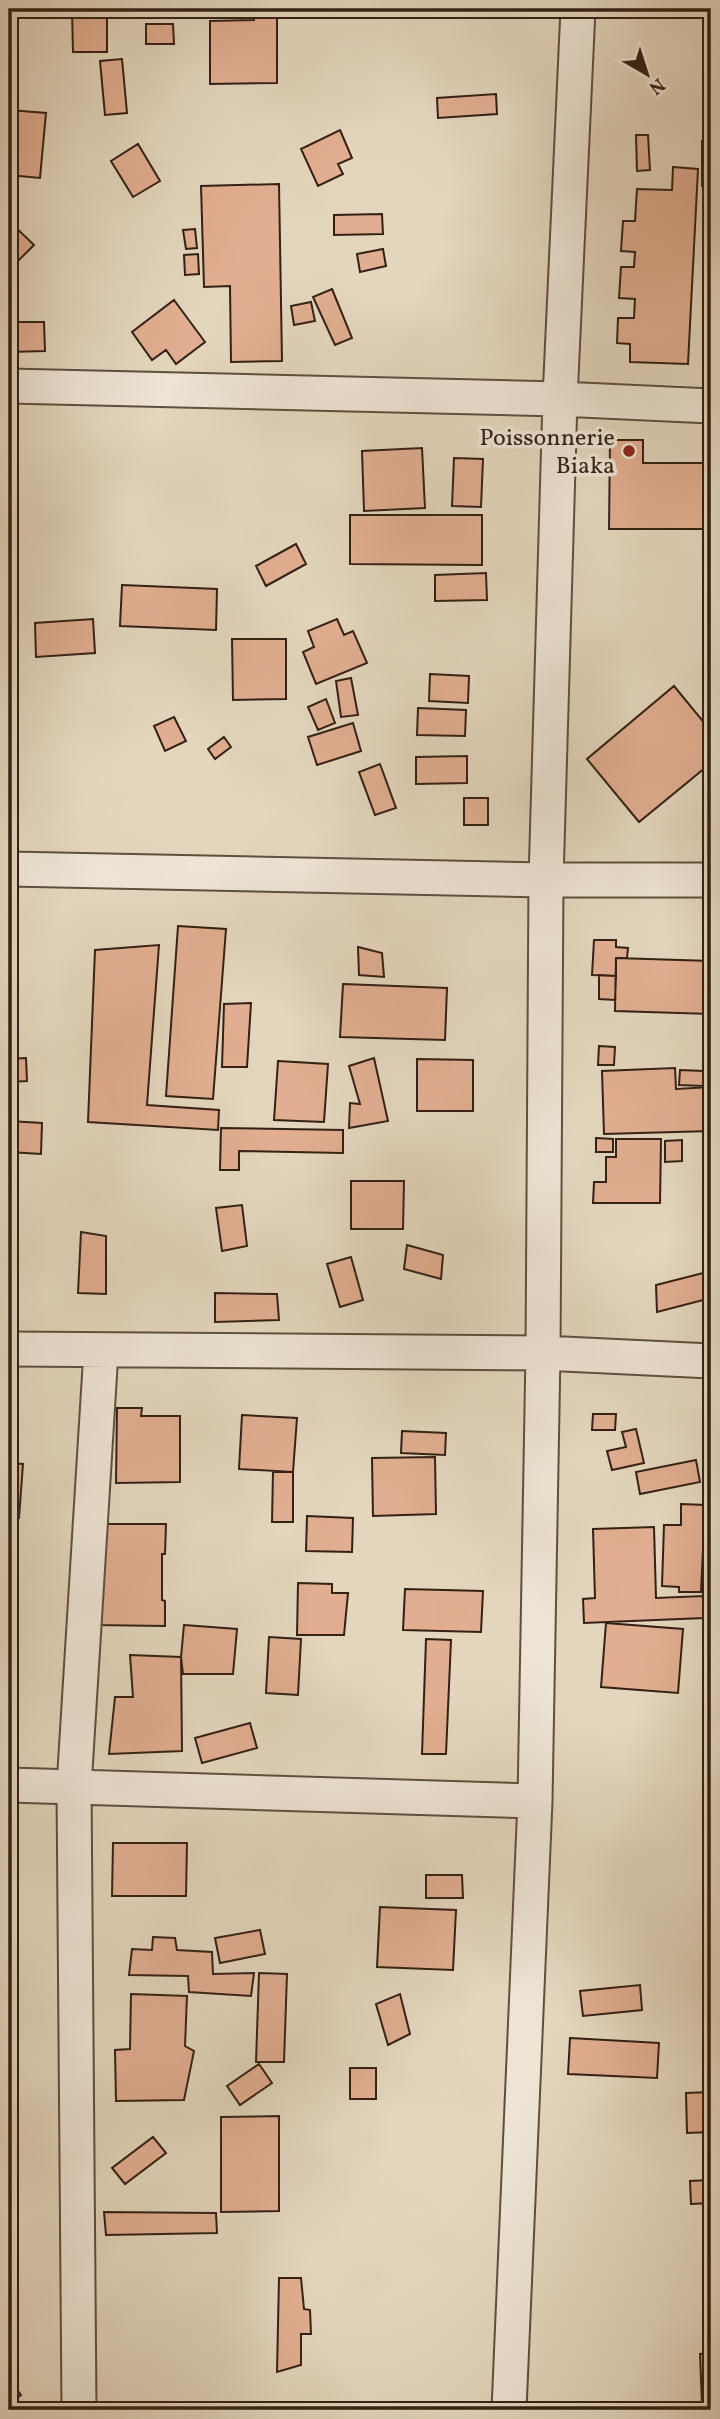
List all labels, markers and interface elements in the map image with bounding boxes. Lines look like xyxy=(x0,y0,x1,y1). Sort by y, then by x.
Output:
north arrow xyxy=(612,38,682,108)
text: N xyxy=(643,71,670,100)
place label: Poissonnerie Biaka xyxy=(480,422,615,484)
marker: Poissonnerie Biaka xyxy=(621,443,637,459)

